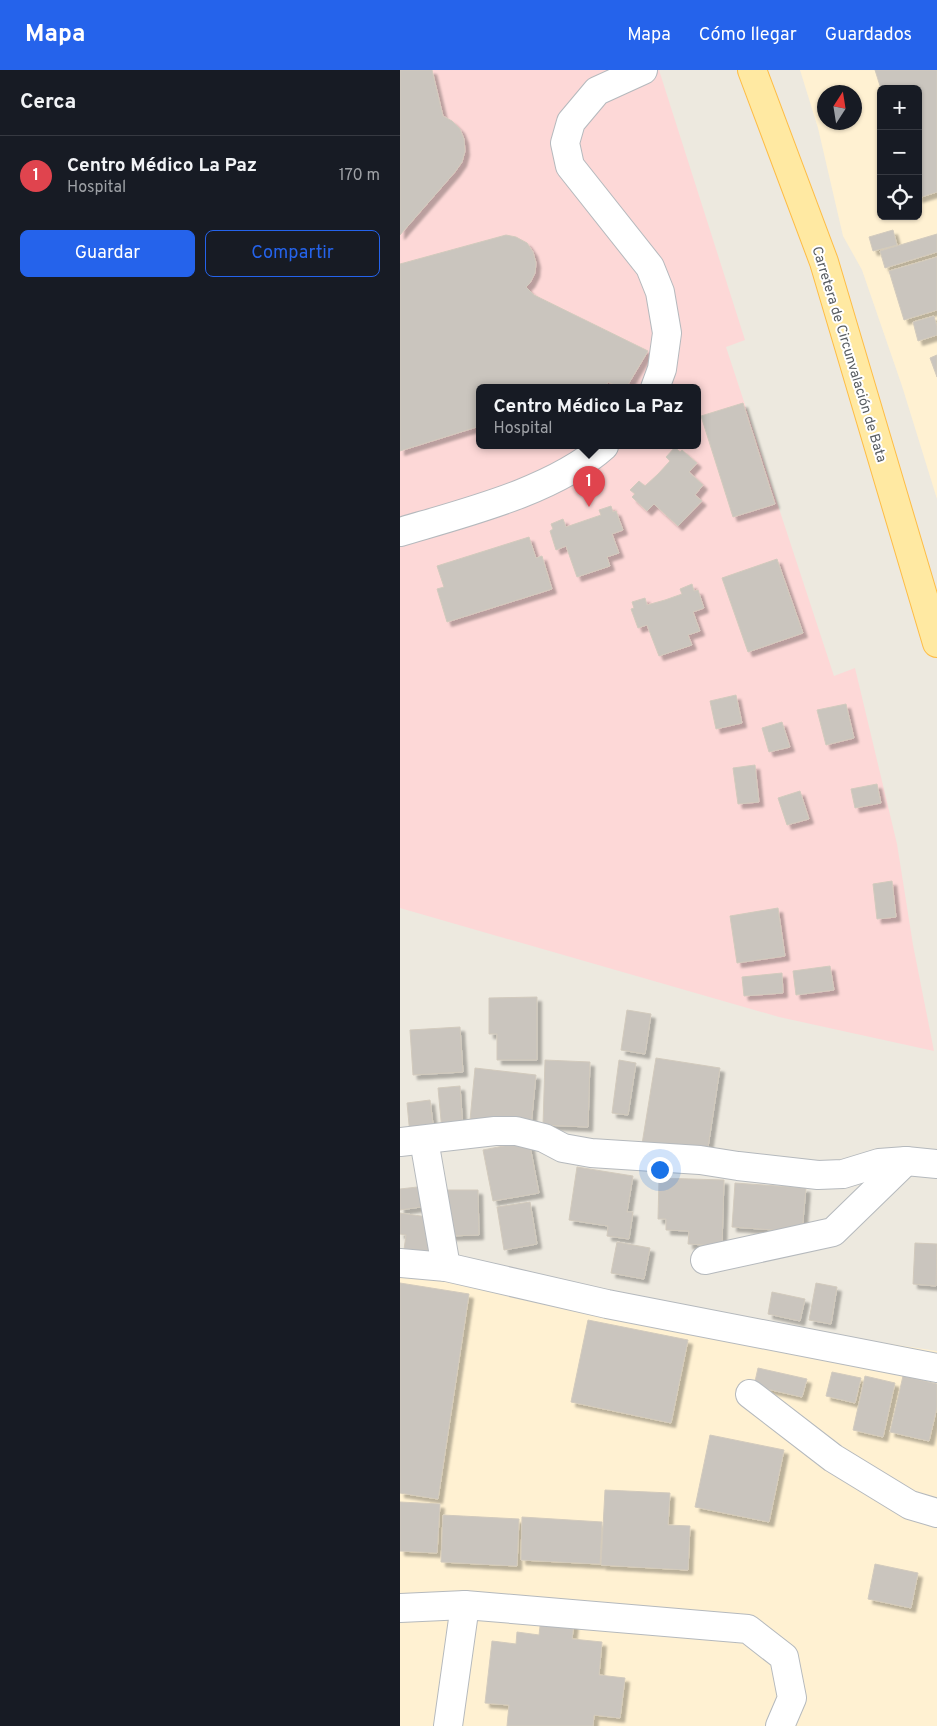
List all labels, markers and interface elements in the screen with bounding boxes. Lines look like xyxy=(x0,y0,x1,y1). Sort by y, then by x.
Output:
text: Mapa xyxy=(25,20,85,50)
text: Mapa xyxy=(627,24,671,47)
text: Cómo llegar xyxy=(699,24,797,47)
text: Guardados xyxy=(825,24,912,47)
north arrow xyxy=(817,85,862,130)
map controls xyxy=(877,85,922,220)
button: + xyxy=(877,85,922,130)
text: Cerca xyxy=(20,89,76,116)
button: − xyxy=(877,130,922,175)
text: Centro Médico La Paz xyxy=(67,154,257,178)
text: 1 xyxy=(33,166,39,186)
text: 170 m xyxy=(339,166,380,186)
button: locate xyxy=(877,175,922,220)
text: Hospital xyxy=(67,178,126,198)
button: Guardar xyxy=(20,230,195,277)
button: Compartir xyxy=(205,230,380,277)
street label: Carretera de Circunvalación de Bata xyxy=(808,244,890,464)
popup xyxy=(476,384,701,449)
text: Centro Médico La Paz xyxy=(493,395,684,419)
text: Hospital xyxy=(493,419,553,439)
pin: 1 xyxy=(573,466,605,507)
your location xyxy=(647,1157,673,1183)

